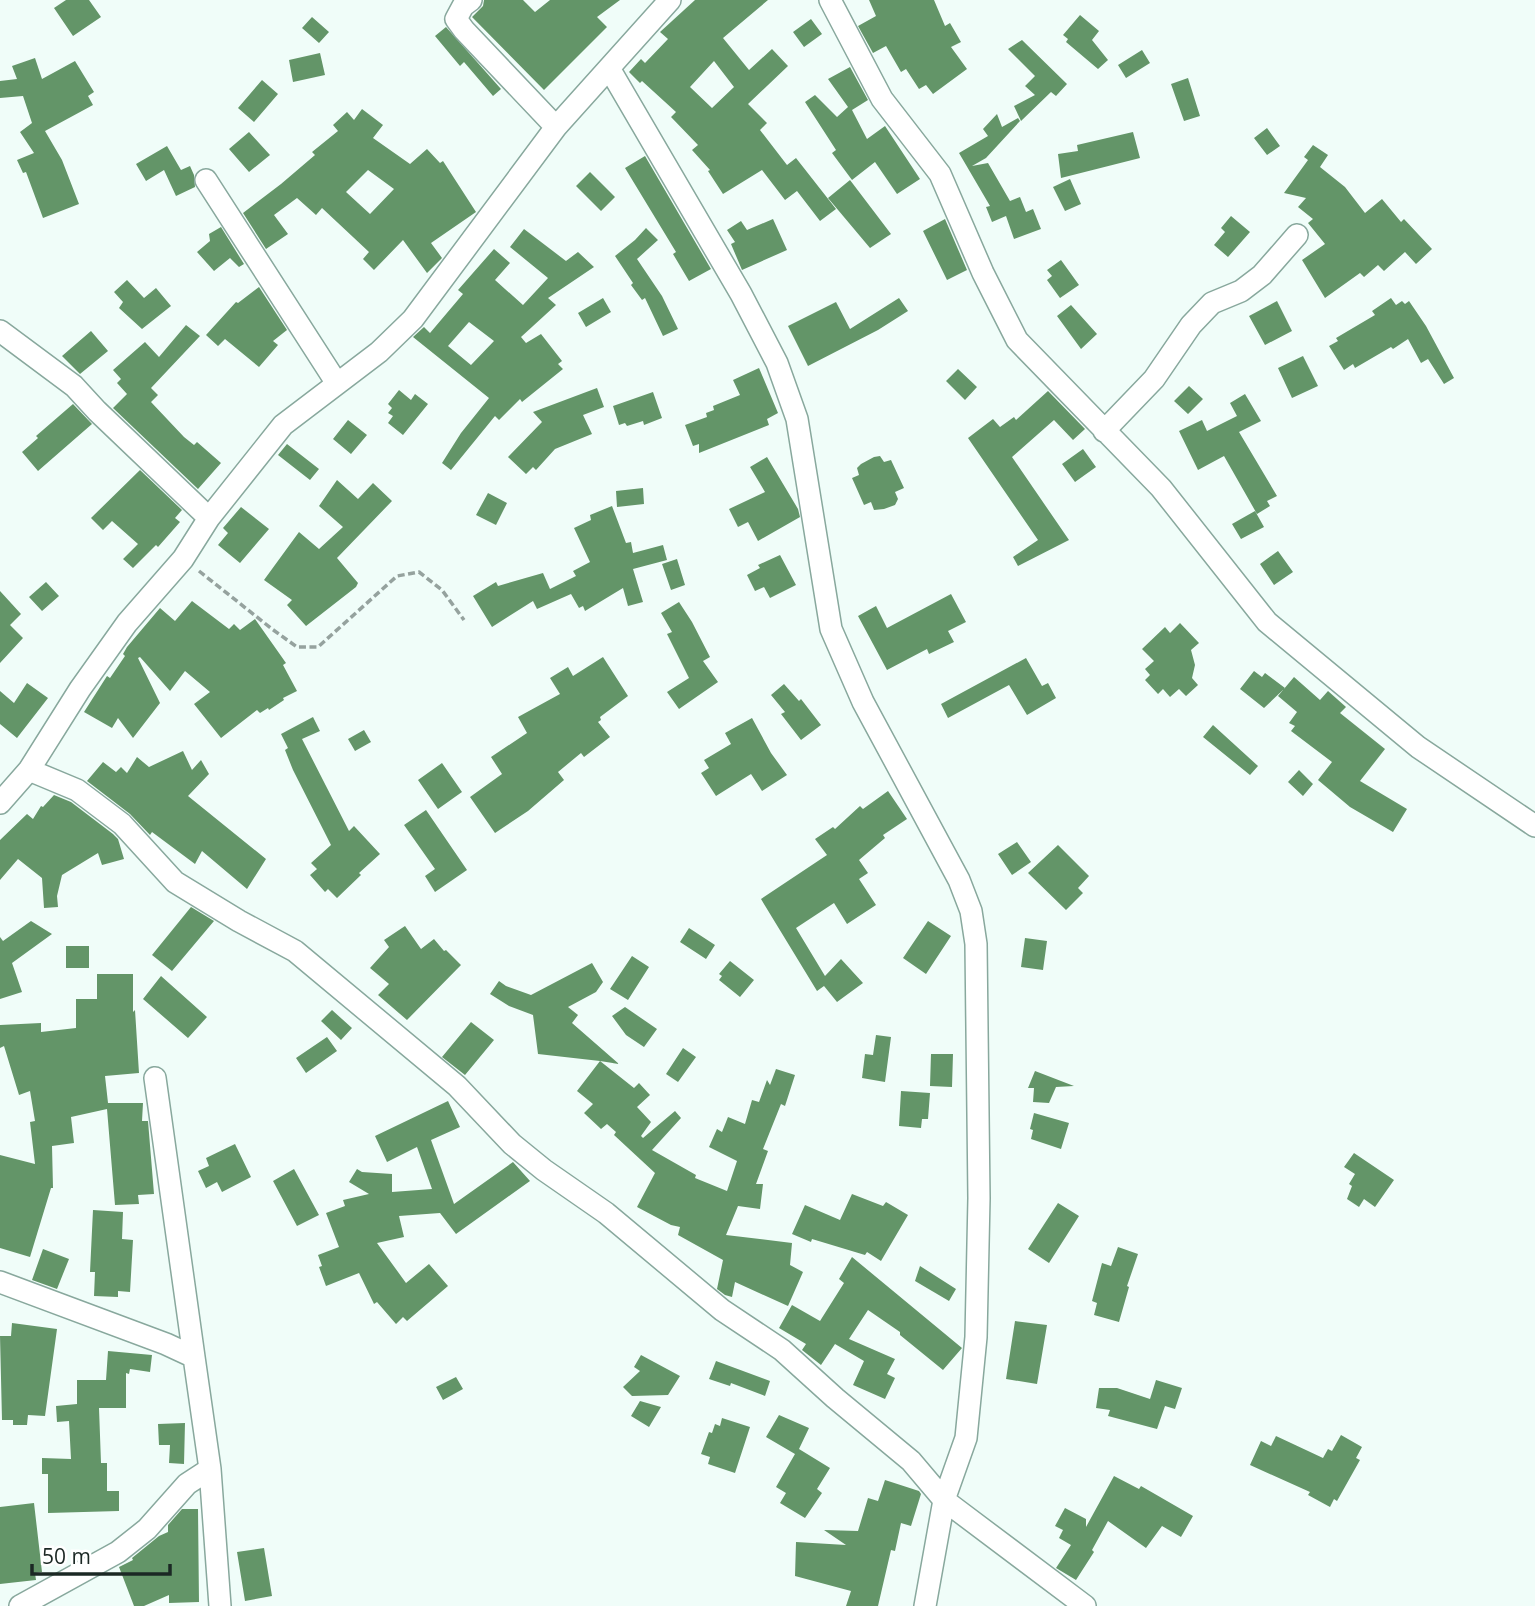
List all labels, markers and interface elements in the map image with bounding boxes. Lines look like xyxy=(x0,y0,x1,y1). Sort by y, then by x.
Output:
scale bar xyxy=(32,1532,170,1576)
text: 50 m xyxy=(42,1542,91,1570)

